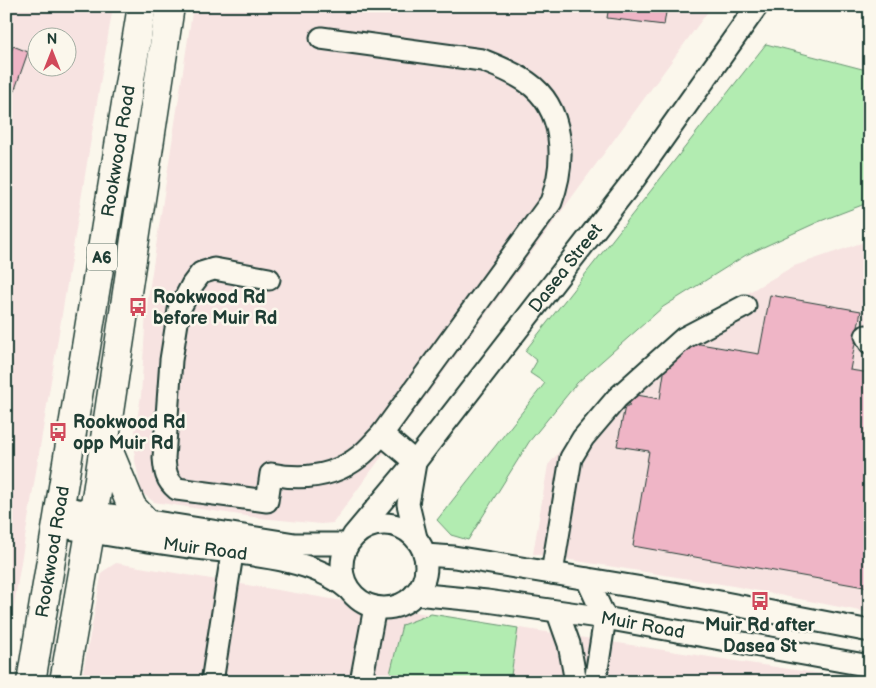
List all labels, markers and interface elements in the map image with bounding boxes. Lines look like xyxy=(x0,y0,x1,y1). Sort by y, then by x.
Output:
north arrow xyxy=(28,28,78,78)
text: N xyxy=(47,31,57,48)
street label: Rookwood Road xyxy=(98,84,140,219)
street label: Dasea Street xyxy=(525,219,607,317)
road number: A6 xyxy=(87,243,117,270)
place label: Rookwood Rd before Muir Rd xyxy=(153,287,277,329)
bus stop icon: Rookwood Rd before Muir Rd xyxy=(127,296,149,318)
place label: Rookwood Rd opp Muir Rd xyxy=(73,412,186,454)
bus stop icon: Rookwood Rd opp Muir Rd xyxy=(47,421,69,443)
street label: Rookwood Road xyxy=(32,484,74,619)
street label: Muir Road xyxy=(162,533,248,565)
bus stop icon: Muir Rd after Dasea St xyxy=(749,590,771,612)
street label: Muir Road xyxy=(599,607,686,643)
place label: Muir Rd after Dasea St xyxy=(705,615,816,657)

